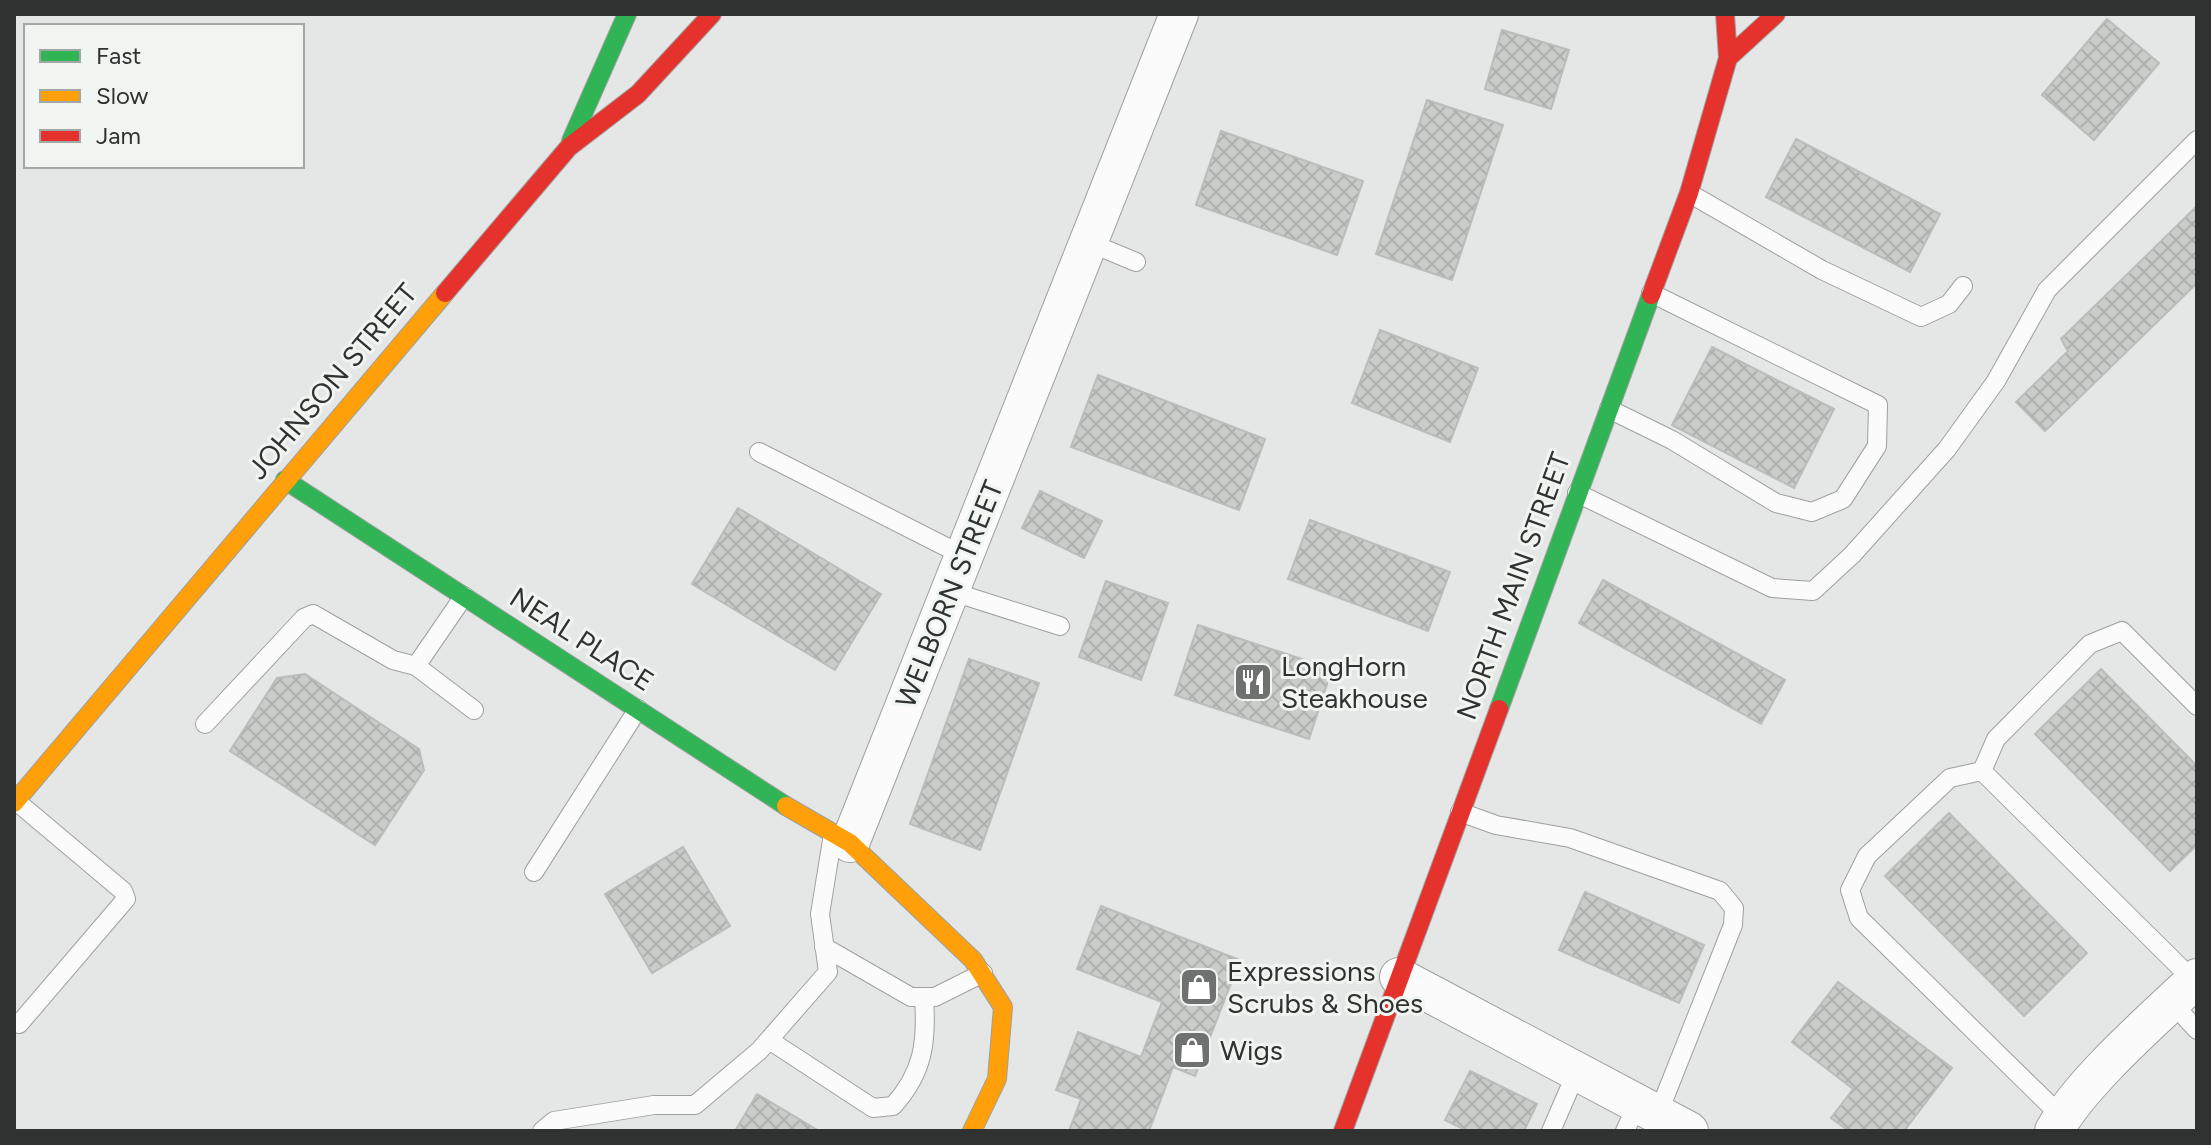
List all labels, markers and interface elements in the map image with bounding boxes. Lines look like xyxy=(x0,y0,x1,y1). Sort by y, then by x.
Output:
legend xyxy=(24,24,304,168)
text: Fast xyxy=(96,41,141,70)
text: Slow xyxy=(96,81,149,110)
text: Jam xyxy=(96,121,141,150)
street label: JOHNSON STREET xyxy=(240,276,424,486)
street label: NORTH MAIN STREET xyxy=(1449,447,1577,724)
street label: WELBORN STREET xyxy=(888,475,1010,712)
street label: NEAL PLACE xyxy=(504,580,660,698)
place label: LongHorn Steakhouse xyxy=(1281,649,1428,715)
restaurant icon: LongHorn Steakhouse xyxy=(1232,661,1274,703)
place label: Expressions Scrubs & Shoes xyxy=(1227,954,1423,1020)
shop icon: Expressions Scrubs & Shoes xyxy=(1178,966,1220,1008)
shop icon: Wigs xyxy=(1171,1029,1213,1071)
place label: Wigs xyxy=(1220,1033,1283,1067)

